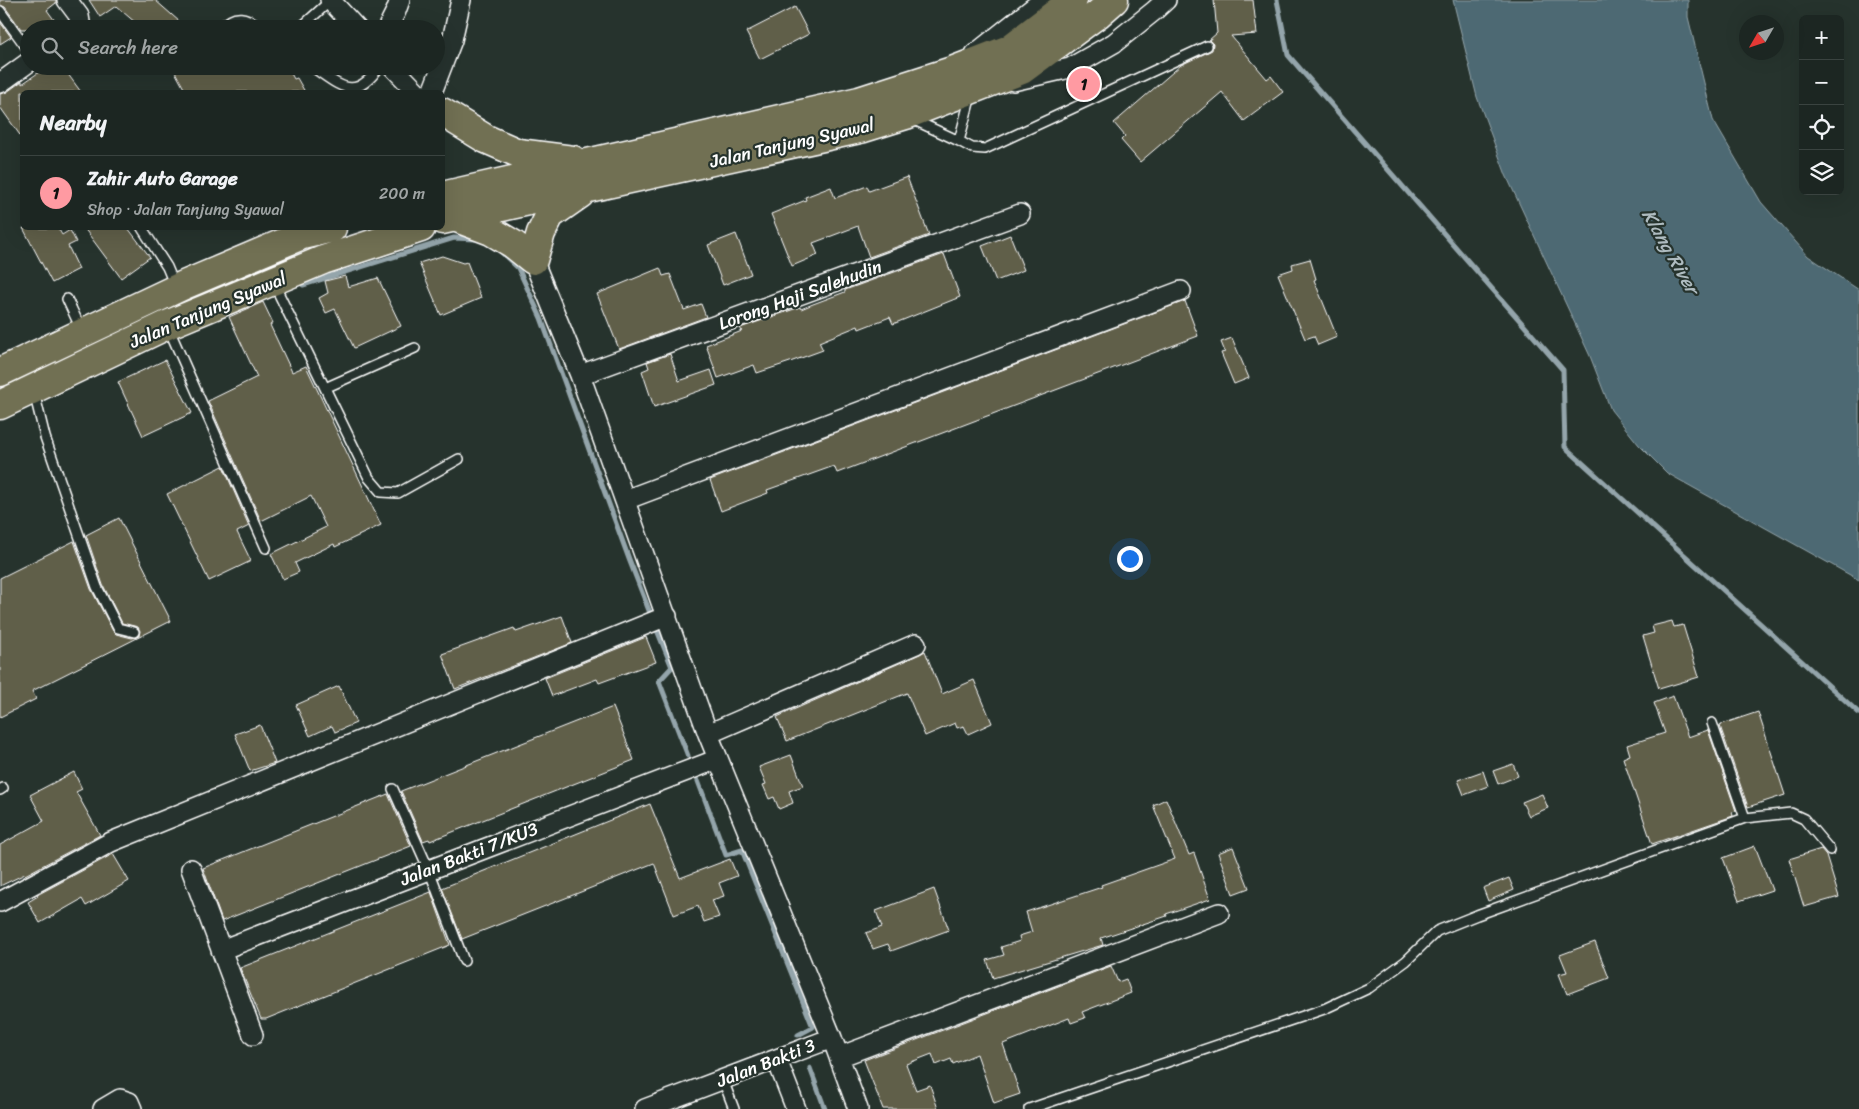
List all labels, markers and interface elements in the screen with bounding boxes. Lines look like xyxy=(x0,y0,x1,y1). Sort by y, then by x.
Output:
north arrow xyxy=(1739,15,1784,60)
map controls xyxy=(1799,15,1844,195)
button: + xyxy=(1799,15,1844,60)
search box xyxy=(20,20,445,75)
text: Search here xyxy=(78,31,178,64)
icon: search xyxy=(38,34,66,62)
button: − xyxy=(1799,60,1844,105)
pin: 1 xyxy=(1068,65,1100,103)
text: Nearby xyxy=(40,104,106,142)
button: locate xyxy=(1799,105,1844,150)
street label: Jalan Tanjung Syawal xyxy=(706,108,878,178)
button: layers xyxy=(1799,150,1844,195)
text: Zahir Auto Garage xyxy=(87,162,238,195)
text: 1 xyxy=(53,179,59,208)
text: 200 m xyxy=(379,179,425,208)
text: Shop · Jalan Tanjung Syawal xyxy=(87,195,284,224)
water label: Klang River xyxy=(1633,202,1710,303)
street label: Lorong Haji Salehudin xyxy=(714,250,887,339)
street label: Jalan Tanjung Syawal xyxy=(123,262,292,358)
your location xyxy=(1117,546,1143,572)
street label: Jalan Bakti 7/KU3 xyxy=(394,813,543,895)
street label: Jalan Bakti 3 xyxy=(711,1029,820,1097)

